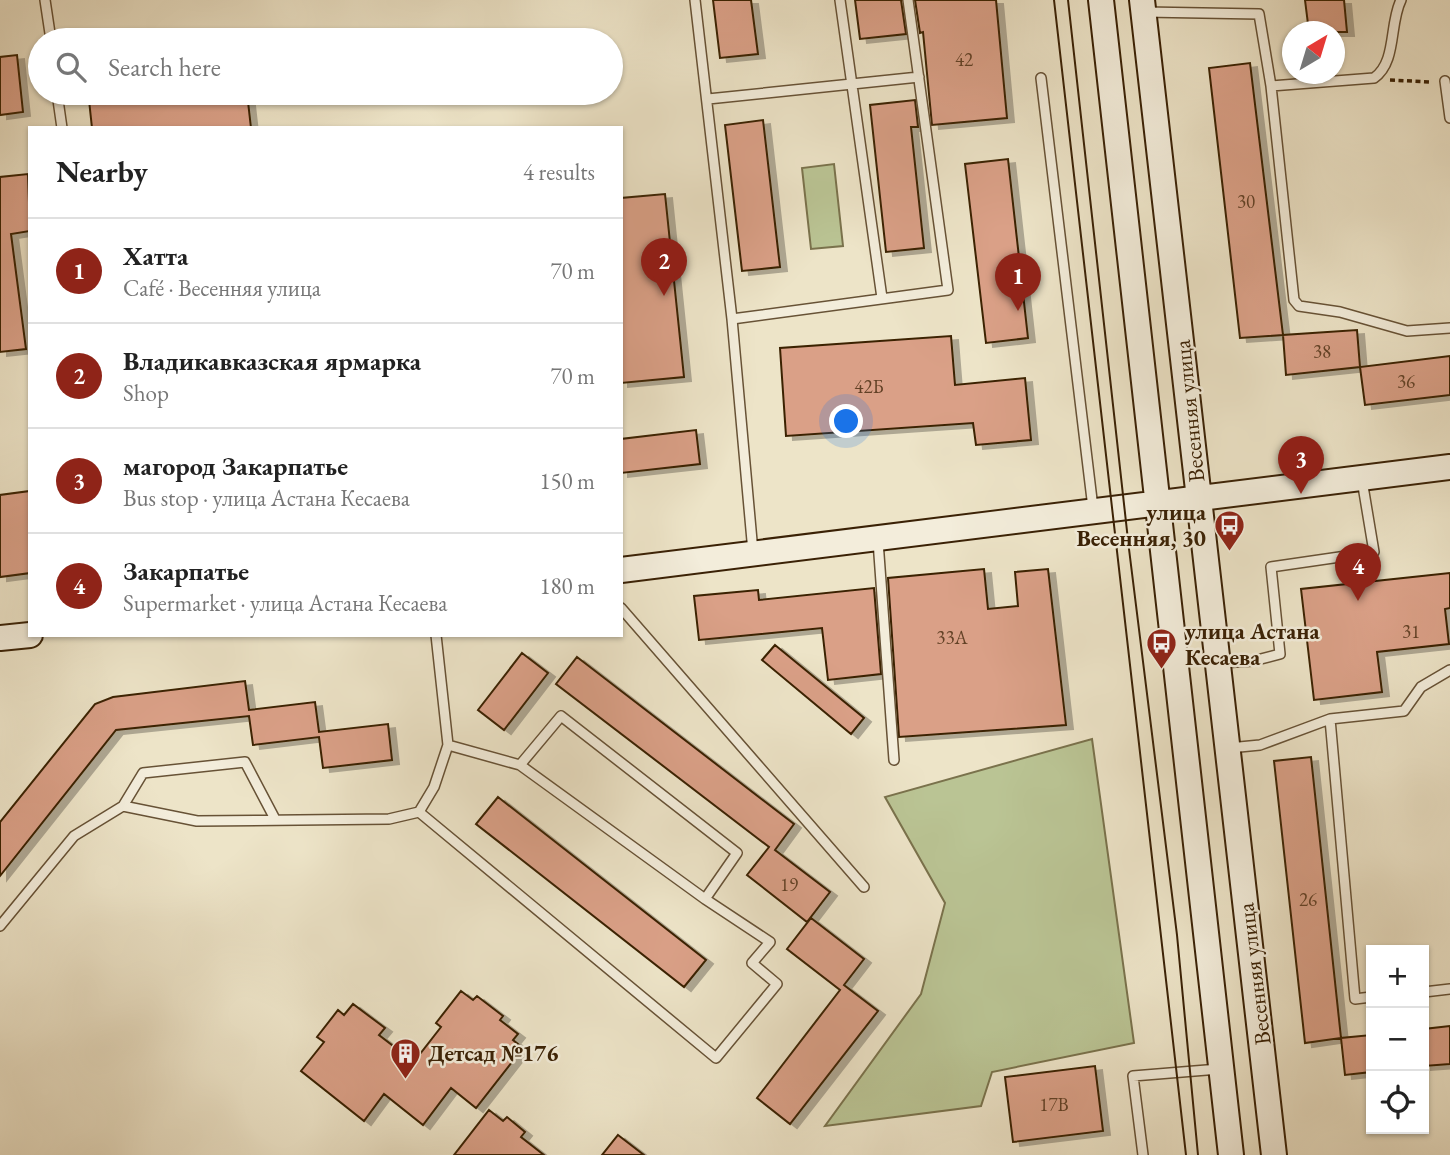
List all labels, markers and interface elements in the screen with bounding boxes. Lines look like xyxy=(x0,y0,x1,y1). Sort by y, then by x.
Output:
north arrow xyxy=(1282,21,1345,84)
search box xyxy=(28,28,623,105)
house number: 42 xyxy=(955,47,973,72)
icon: search xyxy=(52,48,90,86)
text: Search here xyxy=(108,50,221,84)
text: Nearby xyxy=(56,152,148,191)
text: 4 results xyxy=(523,157,595,187)
house number: 30 xyxy=(1237,189,1255,214)
pin: 2 xyxy=(641,238,687,296)
text: Хатта xyxy=(123,239,188,273)
pin: 1 xyxy=(995,253,1041,311)
text: 1 xyxy=(73,256,85,286)
text: 70 m xyxy=(550,256,595,286)
text: Café · Весенняя улица xyxy=(123,273,321,303)
street label: Весенняя улица xyxy=(1167,338,1211,484)
house number: 38 xyxy=(1313,339,1331,364)
text: Владикавказская ярмарка xyxy=(123,344,421,378)
text: 2 xyxy=(73,361,85,391)
text: 70 m xyxy=(550,361,595,391)
house number: 36 xyxy=(1397,369,1415,394)
house number: 42Б xyxy=(854,374,884,399)
text: Shop xyxy=(123,378,169,408)
your location xyxy=(829,404,863,438)
pin: 3 xyxy=(1278,436,1324,494)
text: магород Закарпатье xyxy=(123,449,348,483)
text: 3 xyxy=(73,466,85,496)
text: 150 m xyxy=(539,466,595,496)
text: Bus stop · улица Астана Кесаева xyxy=(123,483,410,513)
place label: улица Весенняя, 30 xyxy=(1076,497,1207,553)
bus stop icon: улица Весенняя, 30 xyxy=(1212,508,1246,552)
pin: 4 xyxy=(1335,543,1381,601)
text: Закарпатье xyxy=(123,554,249,588)
text: 4 xyxy=(73,571,85,601)
text: 180 m xyxy=(539,571,595,601)
text: Supermarket · улица Астана Кесаева xyxy=(123,588,447,618)
place label: улица Астана Кесаева xyxy=(1185,616,1321,672)
house number: 31 xyxy=(1402,619,1420,644)
house number: 33А xyxy=(936,625,969,650)
bus stop icon: улица Астана Кесаева xyxy=(1145,627,1179,671)
house number: 19 xyxy=(780,872,798,897)
house number: 26 xyxy=(1299,887,1317,912)
street label: Весенняя улица xyxy=(1230,900,1278,1047)
map controls xyxy=(1366,945,1429,1134)
button: + xyxy=(1366,945,1429,1008)
button: − xyxy=(1366,1008,1429,1071)
building icon: Детсад №176 xyxy=(388,1036,422,1080)
place label: Детсад №176 xyxy=(428,1038,558,1068)
button: locate xyxy=(1366,1071,1429,1134)
house number: 17В xyxy=(1039,1092,1069,1117)

